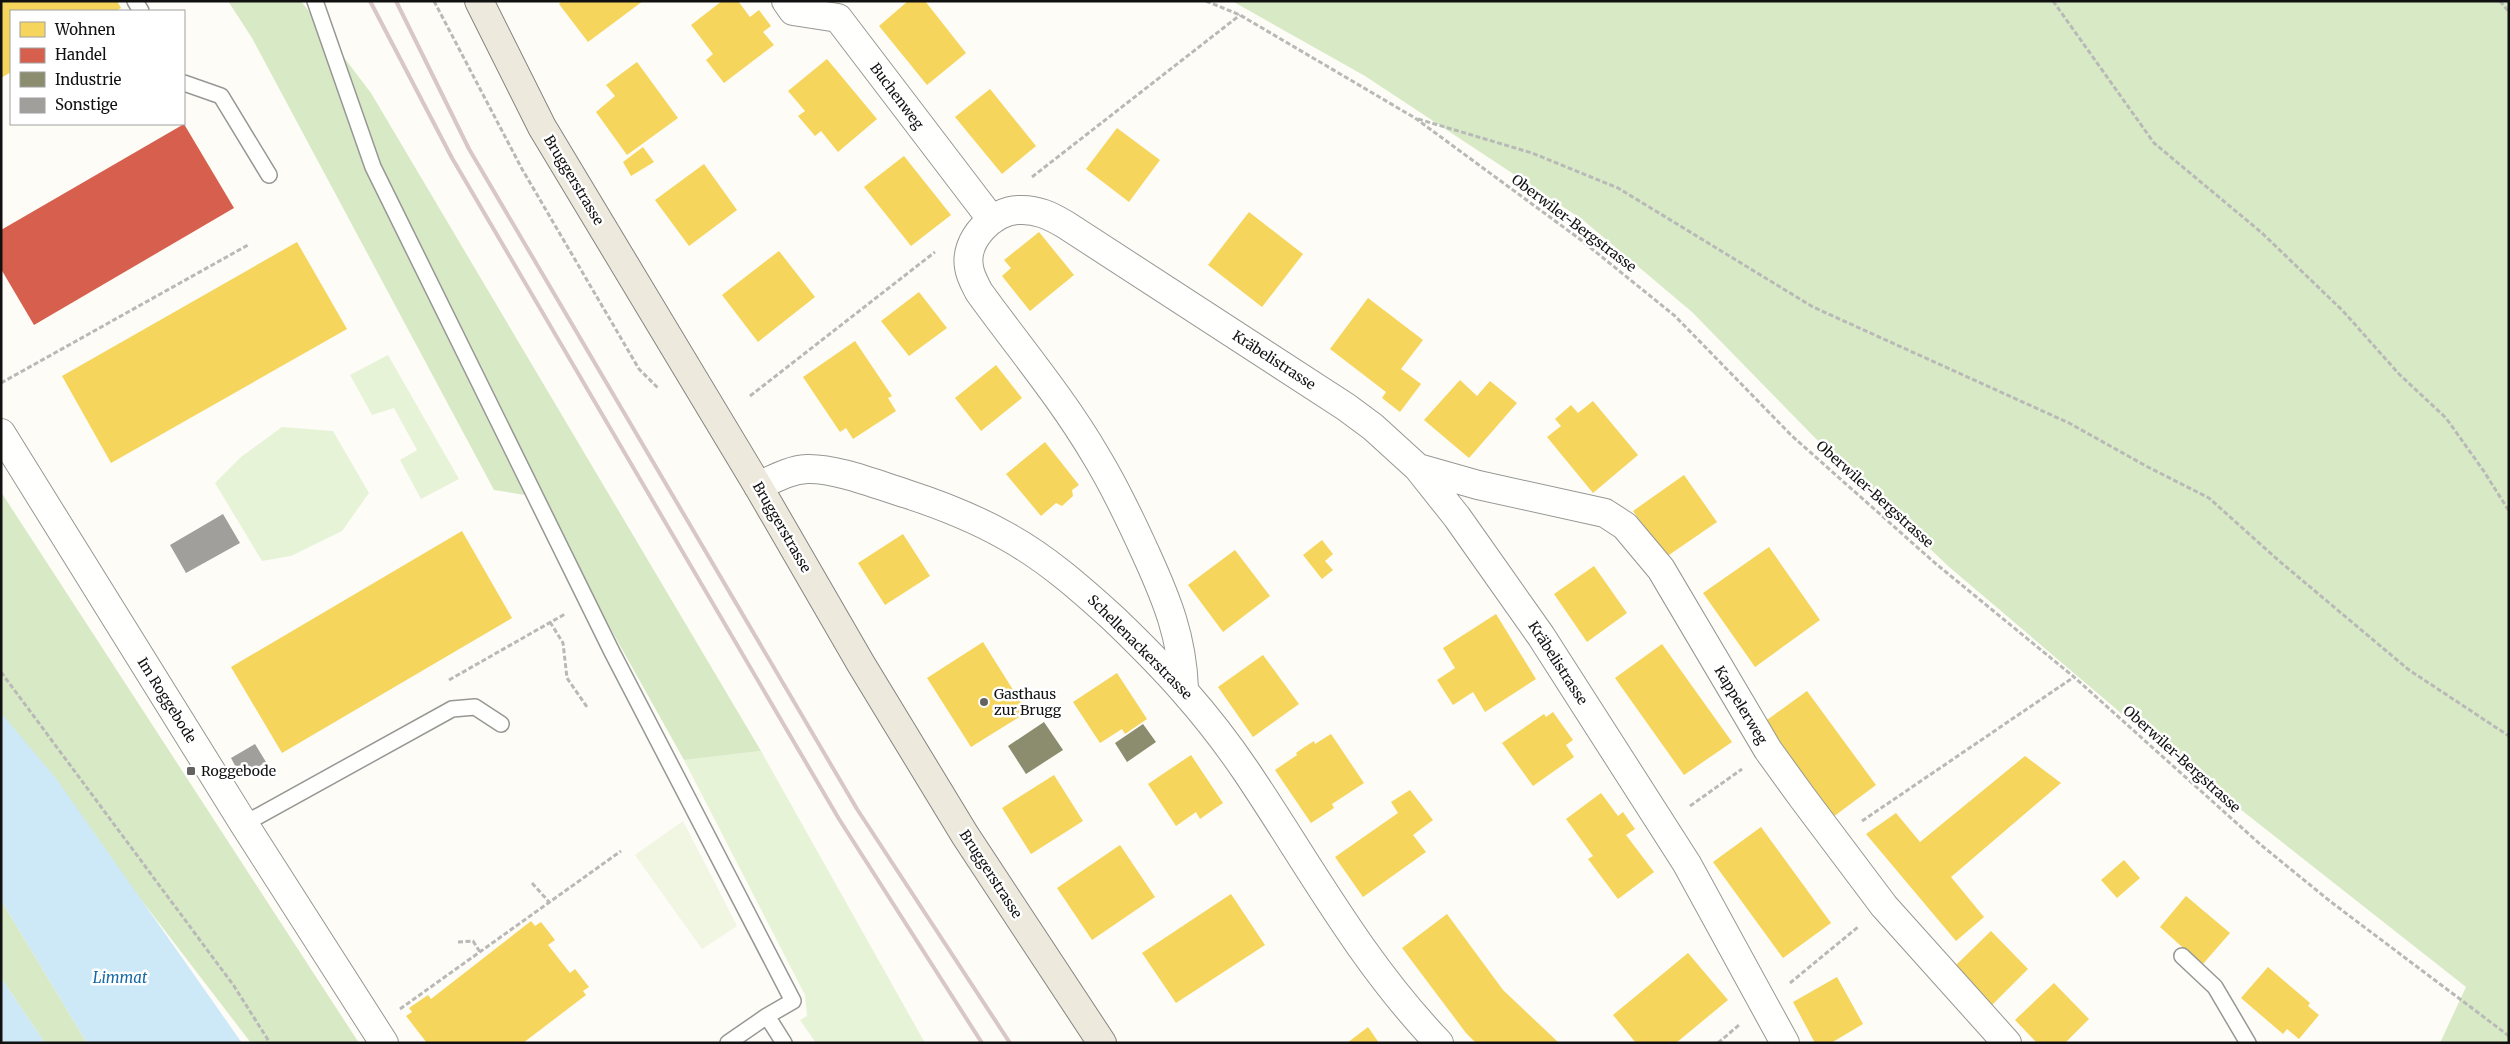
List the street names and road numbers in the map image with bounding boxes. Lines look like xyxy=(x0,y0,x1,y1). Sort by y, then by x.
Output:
street label: Buchenweg xyxy=(866,59,928,133)
street label: Bruggerstrasse xyxy=(540,132,608,228)
street label: Oberwiler-Bergstrasse xyxy=(1508,170,1640,276)
street label: Kräbelistrasse xyxy=(1229,326,1319,394)
street label: Oberwiler-Bergstrasse xyxy=(1813,437,1937,551)
street label: Bruggerstrasse xyxy=(749,478,815,576)
street label: Schellenackerstrasse xyxy=(1084,591,1196,703)
street label: Kräbelistrasse xyxy=(1524,618,1592,708)
street label: Im Roggebode xyxy=(134,654,200,746)
street label: Kappelerweg xyxy=(1711,663,1772,748)
street label: Oberwiler-Bergstrasse xyxy=(2120,702,2244,816)
street label: Bruggerstrasse xyxy=(956,826,1026,922)

